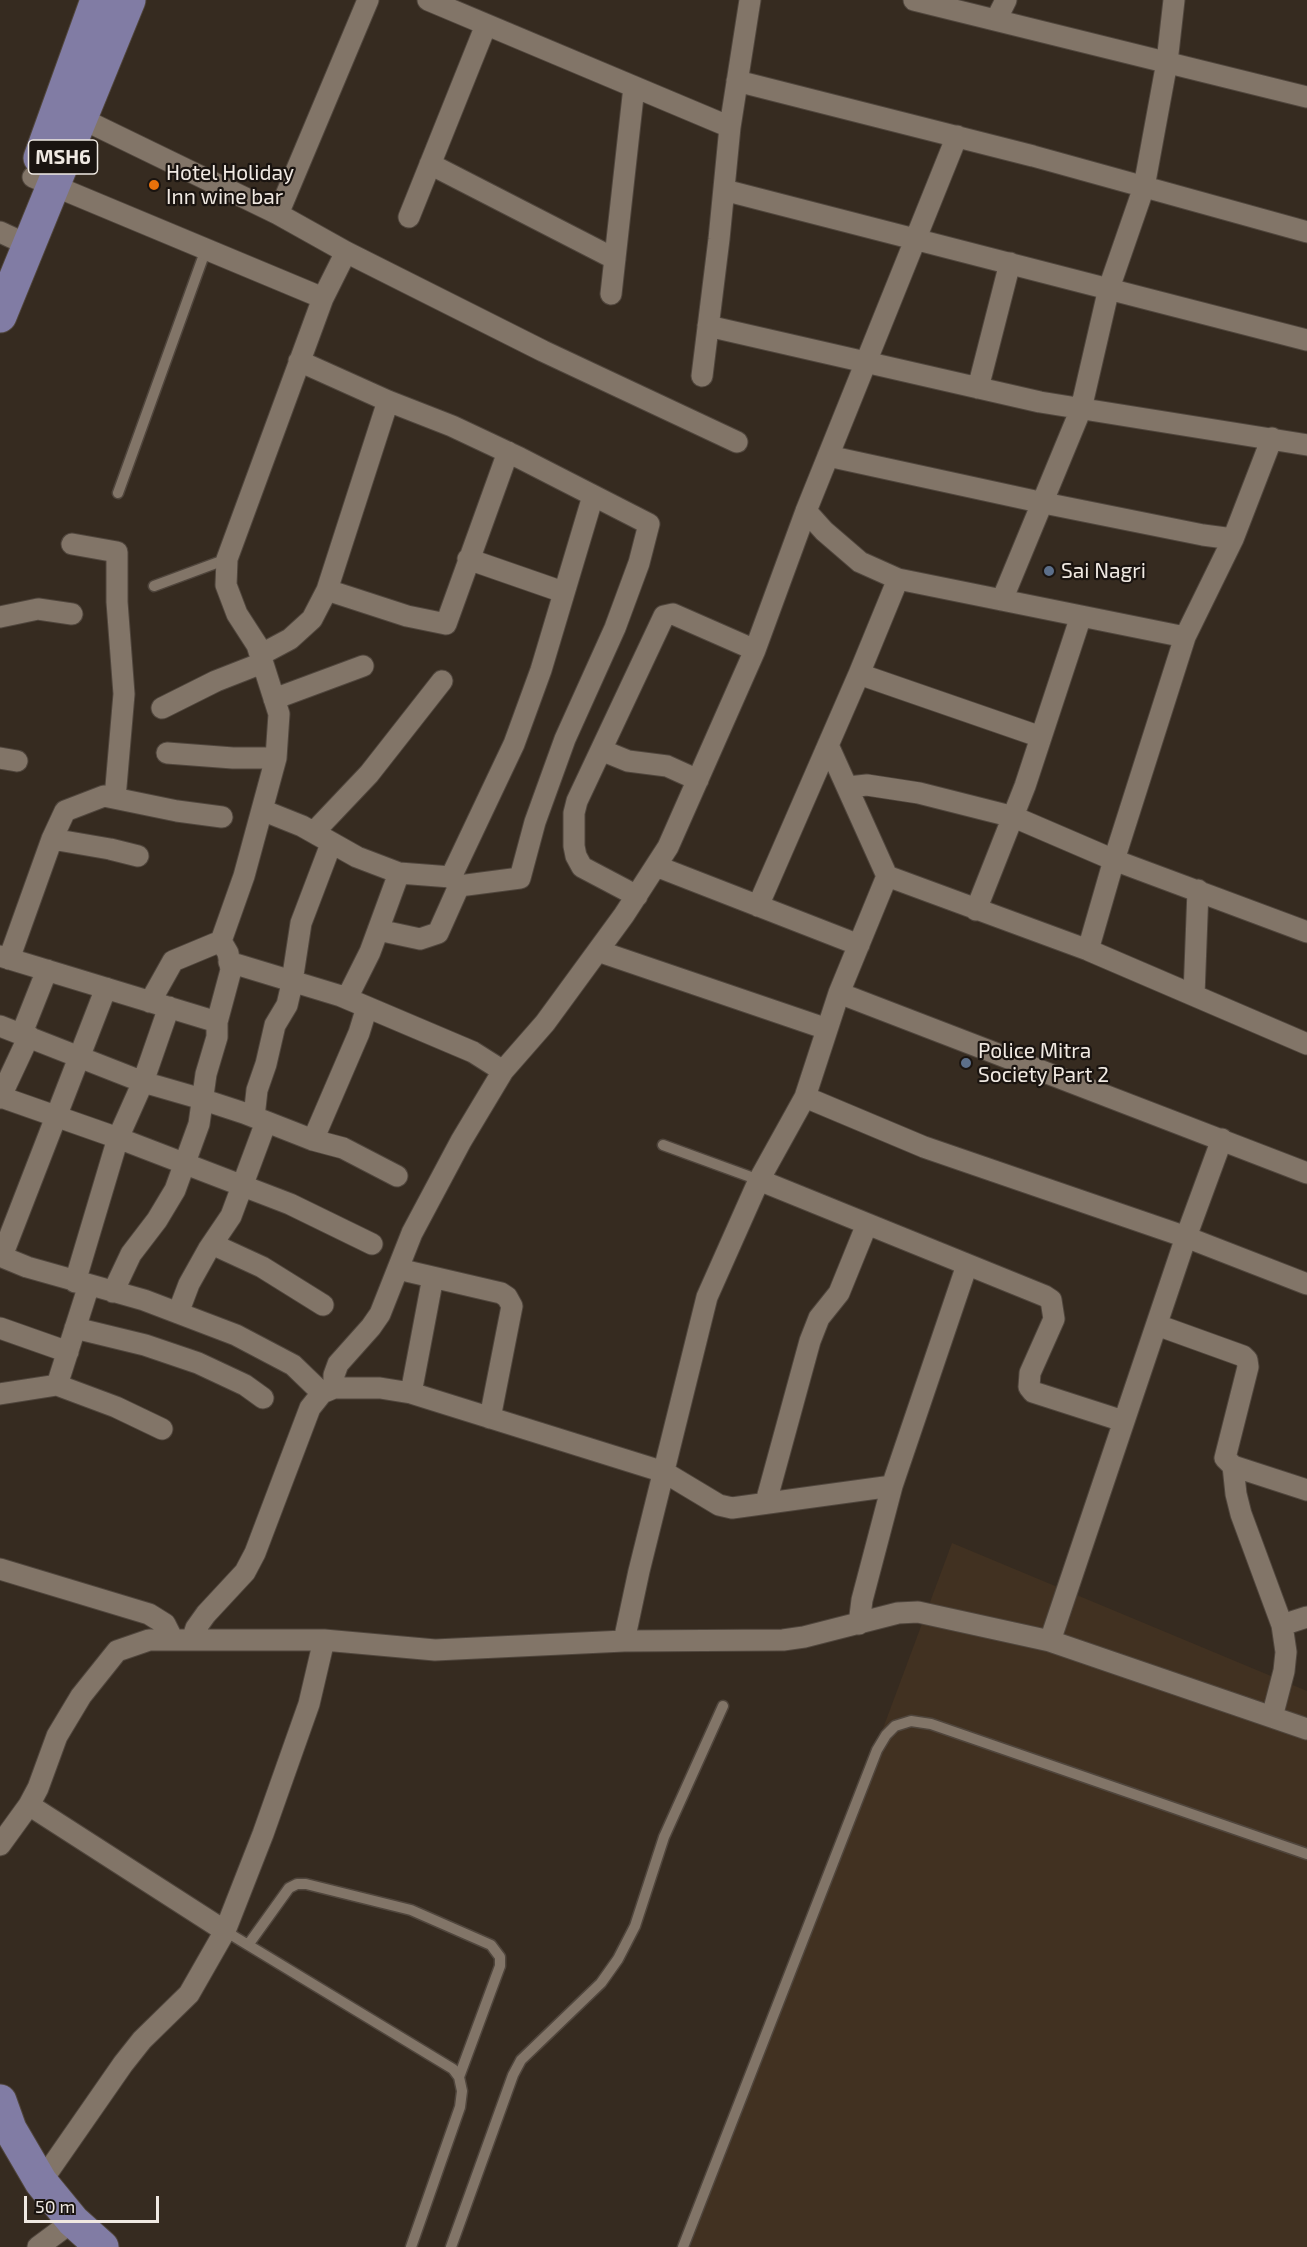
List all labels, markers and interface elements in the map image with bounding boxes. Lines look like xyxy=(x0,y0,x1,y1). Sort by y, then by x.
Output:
road number: MSH6 xyxy=(28,140,98,174)
place label: Hotel Holiday Inn wine bar xyxy=(166,160,294,210)
marker: Hotel Holiday Inn wine bar xyxy=(147,178,161,192)
place label: Sai Nagri xyxy=(1061,558,1146,584)
marker: Sai Nagri xyxy=(1042,564,1056,578)
place label: Police Mitra Society Part 2 xyxy=(978,1038,1109,1088)
marker: Police Mitra Society Part 2 xyxy=(959,1056,973,1070)
scale bar xyxy=(27,2184,162,2222)
text: 50 m xyxy=(35,2195,75,2217)

